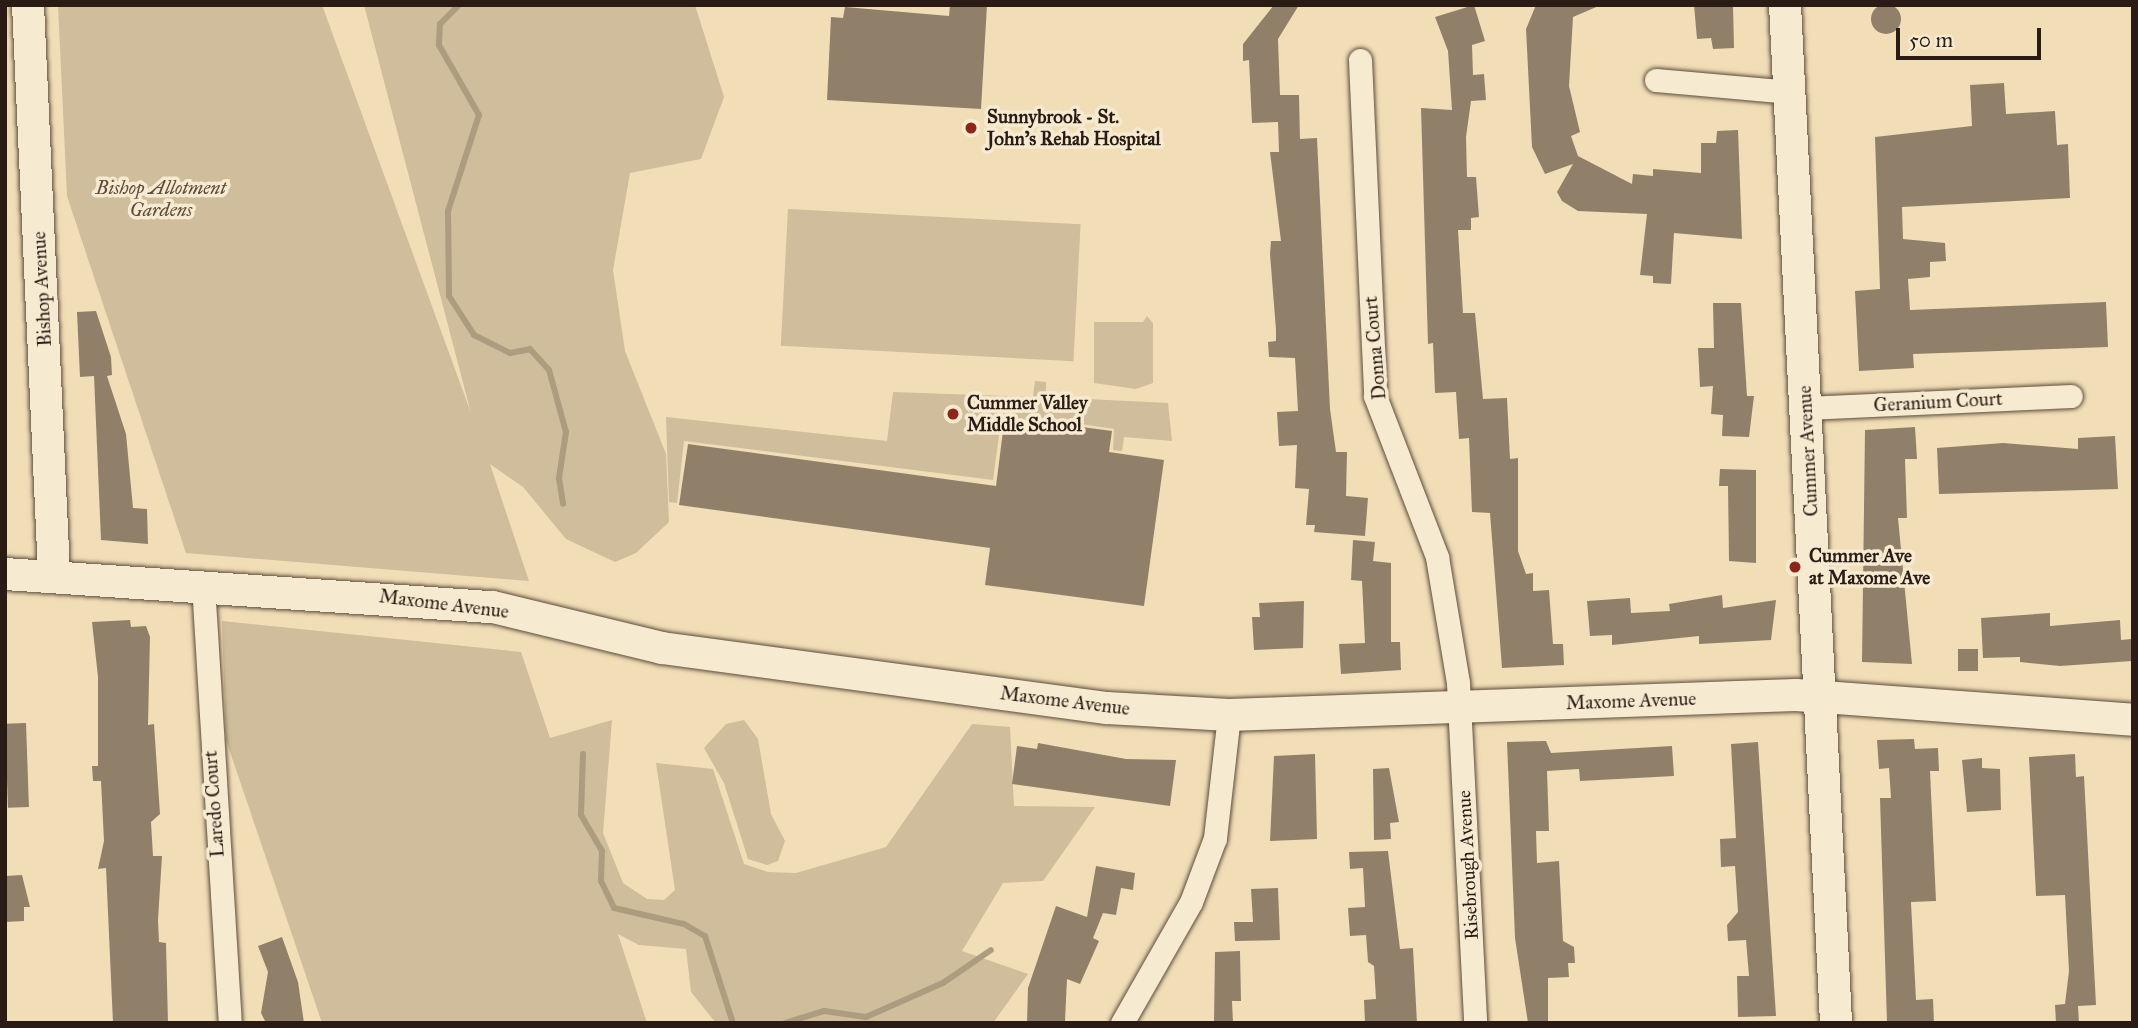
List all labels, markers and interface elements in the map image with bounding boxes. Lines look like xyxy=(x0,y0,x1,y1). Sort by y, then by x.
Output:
scale bar xyxy=(1900,14,2045,58)
text: 50 m xyxy=(1909,27,1953,53)
place label: Sunnybrook - St. John's Rehab Hospital xyxy=(987,106,1161,150)
marker: Sunnybrook - St. John's Rehab Hospital xyxy=(961,118,981,138)
park label: Bishop Allotment Gardens xyxy=(96,177,226,221)
street label: Bishop Avenue xyxy=(28,231,56,347)
street label: Donna Court xyxy=(1359,295,1391,401)
street label: Cummer Avenue xyxy=(1793,385,1823,517)
street label: Geranium Court xyxy=(1873,387,2003,417)
place label: Cummer Valley Middle School xyxy=(967,392,1088,436)
marker: Cummer Valley Middle School xyxy=(945,406,961,422)
place label: Cummer Ave at Maxome Ave xyxy=(1809,545,1930,589)
marker: Cummer Ave at Maxome Ave xyxy=(1787,559,1803,575)
street label: Maxome Avenue xyxy=(378,585,510,623)
street label: Maxome Avenue xyxy=(999,682,1131,720)
street label: Maxome Avenue xyxy=(1565,687,1697,715)
street label: Laredo Court xyxy=(199,750,229,858)
street label: Risebrough Avenue xyxy=(1453,790,1483,940)

